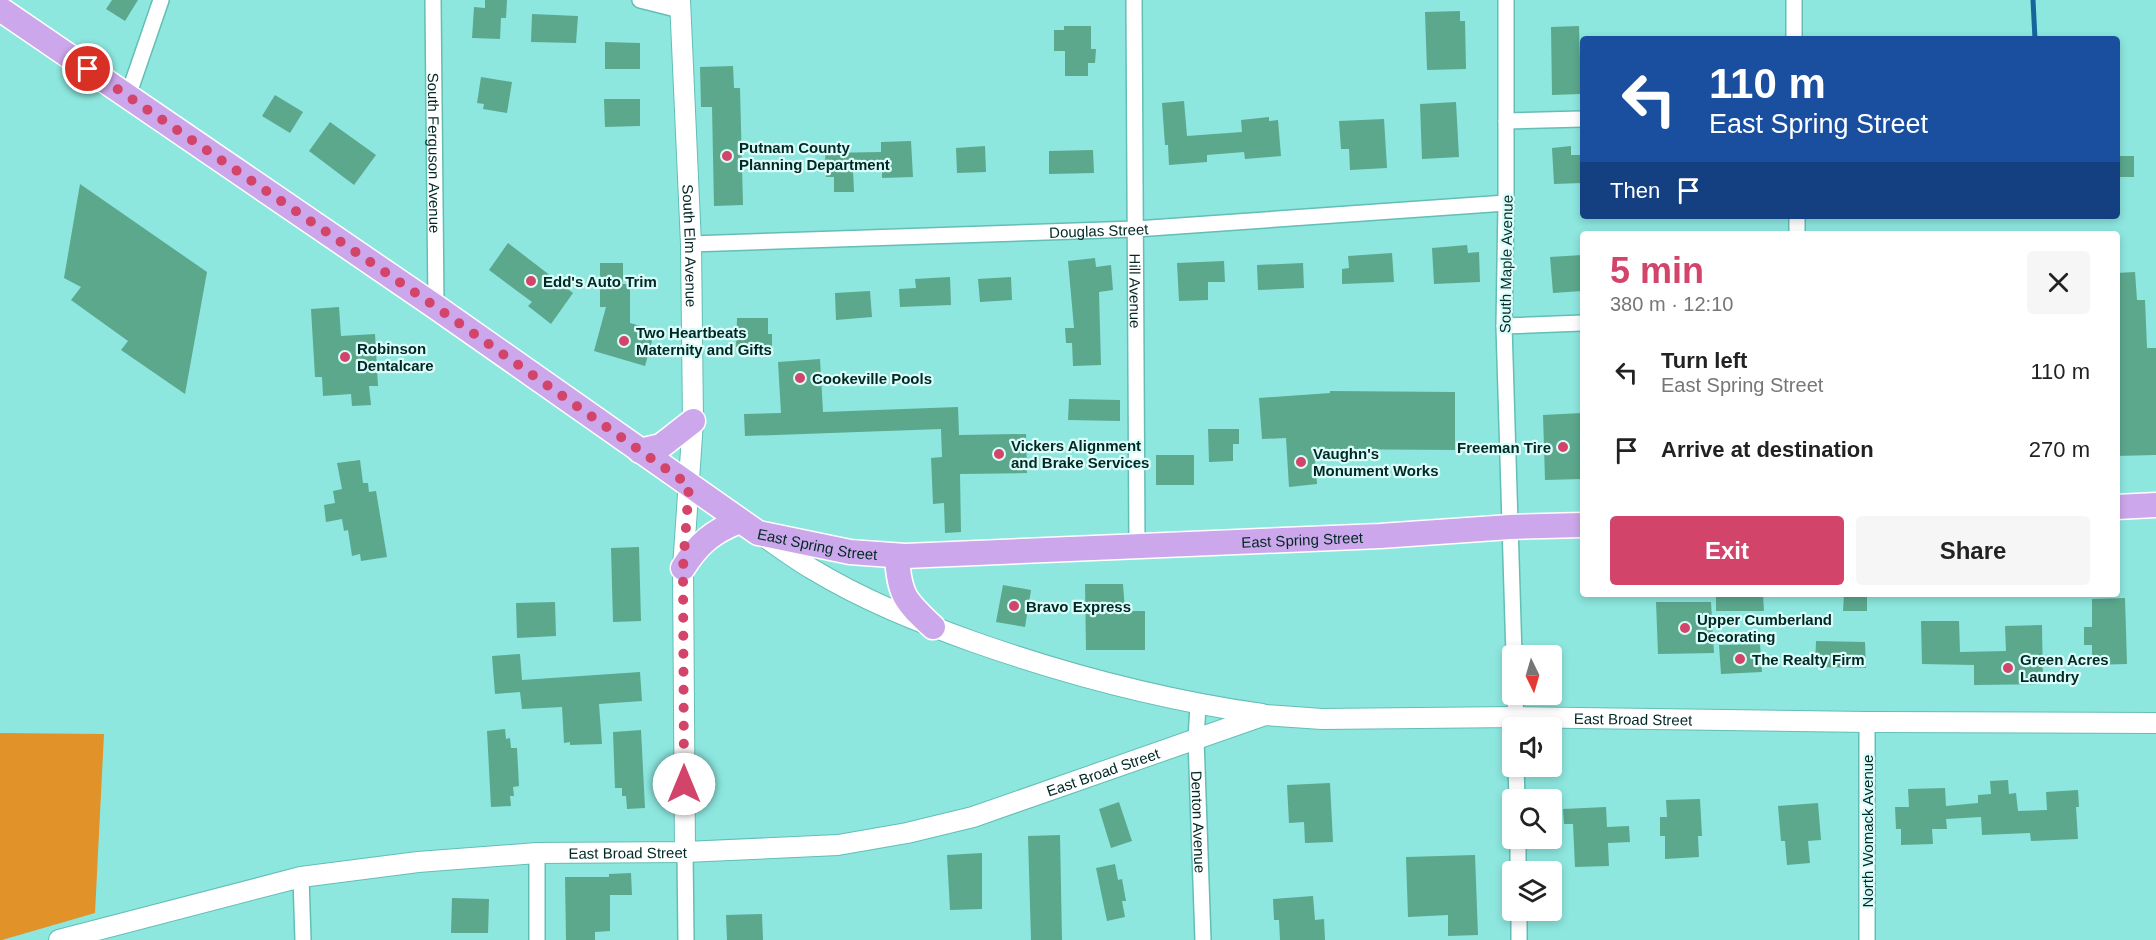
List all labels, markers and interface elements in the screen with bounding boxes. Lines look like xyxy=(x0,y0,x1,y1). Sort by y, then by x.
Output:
pin xyxy=(62,43,113,94)
icon: arrive xyxy=(71,52,104,85)
icon: left xyxy=(1610,60,1688,138)
text: 110 m xyxy=(1709,60,1826,107)
street label: South Ferguson Avenue xyxy=(425,73,444,233)
text: East Spring Street xyxy=(1709,109,1928,139)
place label: Putnam County Planning Department xyxy=(739,139,890,173)
marker: Putnam County Planning Department xyxy=(720,149,734,163)
icon: arrive xyxy=(1672,174,1705,207)
text: Then xyxy=(1610,178,1660,203)
street label: South Elm Avenue xyxy=(680,184,700,307)
street label: South Maple Avenue xyxy=(1496,195,1516,333)
street label: Douglas Street xyxy=(1049,220,1150,240)
text: 5 min xyxy=(1610,250,1704,291)
button: close xyxy=(2027,251,2090,314)
street label: Hill Avenue xyxy=(1127,254,1144,328)
place label: Edd's Auto Trim xyxy=(543,273,657,290)
marker: Edd's Auto Trim xyxy=(524,274,538,288)
text: 380 m · 12:10 xyxy=(1610,293,1733,315)
place label: Two Heartbeats Maternity and Gifts xyxy=(636,324,772,358)
marker: Two Heartbeats Maternity and Gifts xyxy=(617,334,631,348)
place label: Robinson Dentalcare xyxy=(357,340,434,374)
text: Turn left xyxy=(1661,348,1747,373)
marker: Robinson Dentalcare xyxy=(338,350,352,364)
icon: left xyxy=(1610,356,1643,389)
text: 110 m xyxy=(2030,359,2090,384)
place label: Cookeville Pools xyxy=(812,370,932,387)
marker: Cookeville Pools xyxy=(793,371,807,385)
text: East Spring Street xyxy=(1661,374,1823,396)
icon: arrive xyxy=(1610,434,1643,467)
place label: Vickers Alignment and Brake Services xyxy=(1011,437,1149,471)
text: Arrive at destination xyxy=(1661,437,1874,462)
text: 270 m xyxy=(2029,437,2090,462)
place label: Freeman Tire xyxy=(1457,439,1551,456)
marker: Freeman Tire xyxy=(1556,440,1570,454)
place label: Vaughn's Monument Works xyxy=(1313,445,1439,479)
marker: Vickers Alignment and Brake Services xyxy=(992,447,1006,461)
marker: Vaughn's Monument Works xyxy=(1294,455,1308,469)
button: Exit xyxy=(1610,516,1844,585)
button: Share xyxy=(1856,516,2090,585)
street label: East Spring Street xyxy=(756,525,879,563)
street label: East Spring Street xyxy=(1241,528,1364,550)
place label: Bravo Express xyxy=(1026,598,1131,615)
marker: Bravo Express xyxy=(1007,599,1021,613)
place label: Upper Cumberland Decorating xyxy=(1697,611,1832,645)
marker: Upper Cumberland Decorating xyxy=(1678,621,1692,635)
north arrow xyxy=(1502,645,1562,705)
map controls xyxy=(1502,645,1562,921)
place label: The Realty Firm xyxy=(1752,651,1865,668)
place label: Green Acres Laundry xyxy=(2020,651,2109,685)
marker: The Realty Firm xyxy=(1733,652,1747,666)
marker: Green Acres Laundry xyxy=(2001,661,2015,675)
street label: East Broad Street xyxy=(1574,709,1693,728)
button: sound xyxy=(1502,717,1562,777)
street label: East Broad Street xyxy=(1044,744,1162,799)
position arrow xyxy=(652,752,716,816)
street label: North Womack Avenue xyxy=(1859,755,1876,907)
street label: Denton Avenue xyxy=(1189,770,1209,873)
button: search xyxy=(1502,789,1562,849)
street label: East Broad Street xyxy=(568,843,688,861)
button: layers xyxy=(1502,861,1562,921)

